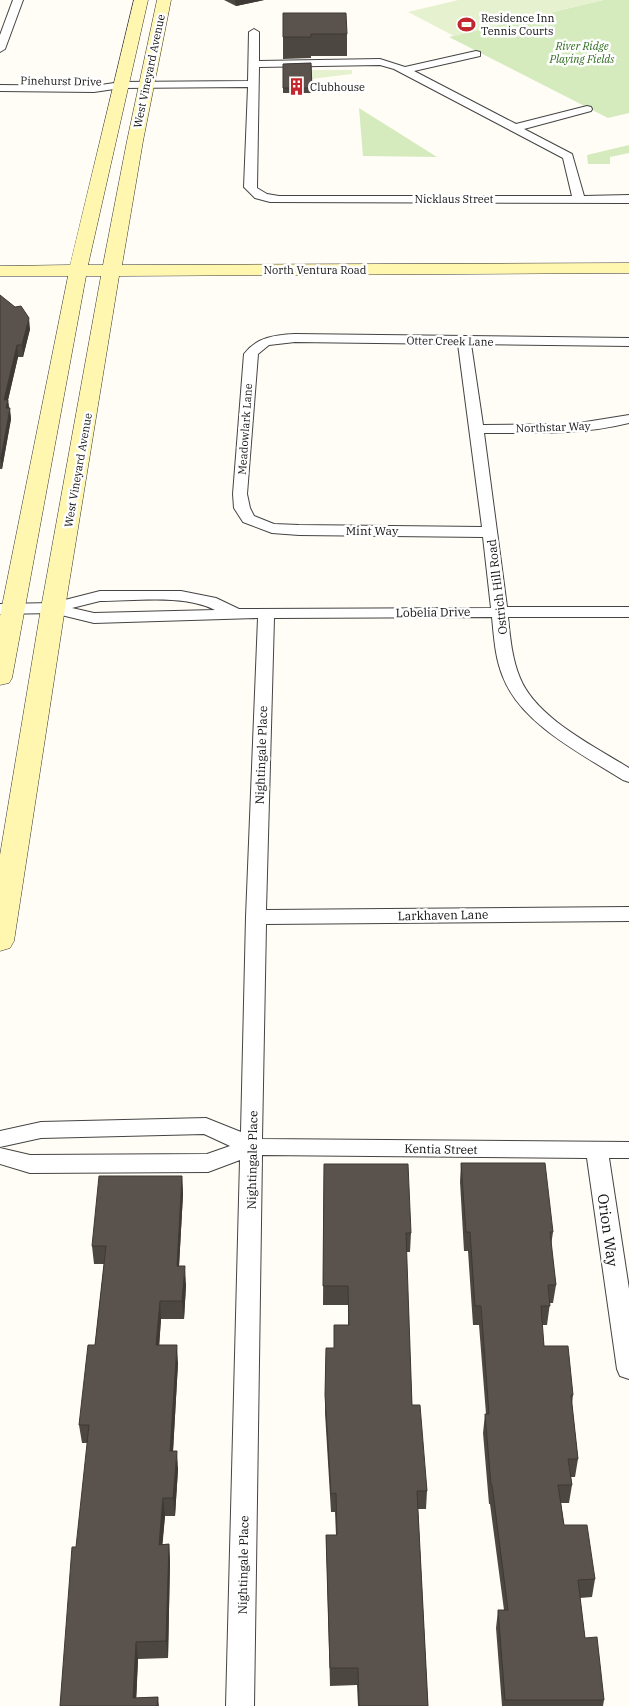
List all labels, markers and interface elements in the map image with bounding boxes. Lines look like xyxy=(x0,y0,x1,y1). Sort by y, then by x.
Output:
place label: Residence Inn Tennis Courts xyxy=(481,11,554,38)
street label: West Vineyard Avenue xyxy=(130,13,168,129)
sports icon: Residence Inn Tennis Courts xyxy=(457,14,477,34)
park label: River Ridge Playing Fields xyxy=(549,39,615,66)
street label: Pinehurst Drive xyxy=(20,73,102,89)
building icon: Clubhouse xyxy=(286,77,306,97)
place label: Clubhouse xyxy=(310,80,365,94)
street label: Nicklaus Street xyxy=(414,192,494,206)
street label: North Ventura Road xyxy=(264,263,367,277)
street label: Otter Creek Lane xyxy=(406,333,494,349)
street label: Meadowlark Lane xyxy=(235,383,255,475)
street label: West Vineyard Avenue xyxy=(61,412,95,528)
street label: Northstar Way xyxy=(515,419,591,435)
street label: Mint Way xyxy=(346,523,399,538)
street label: Ostrich Hill Road xyxy=(484,538,510,636)
street label: Lobelia Drive xyxy=(396,604,470,620)
street label: Nightingale Place xyxy=(252,705,270,805)
street label: Larkhaven Lane xyxy=(397,907,489,923)
street label: Nightingale Place xyxy=(244,1110,260,1210)
street label: Kentia Street xyxy=(404,1141,478,1157)
street label: Orion Way xyxy=(593,1192,623,1268)
street label: Nightingale Place xyxy=(235,1515,251,1615)

